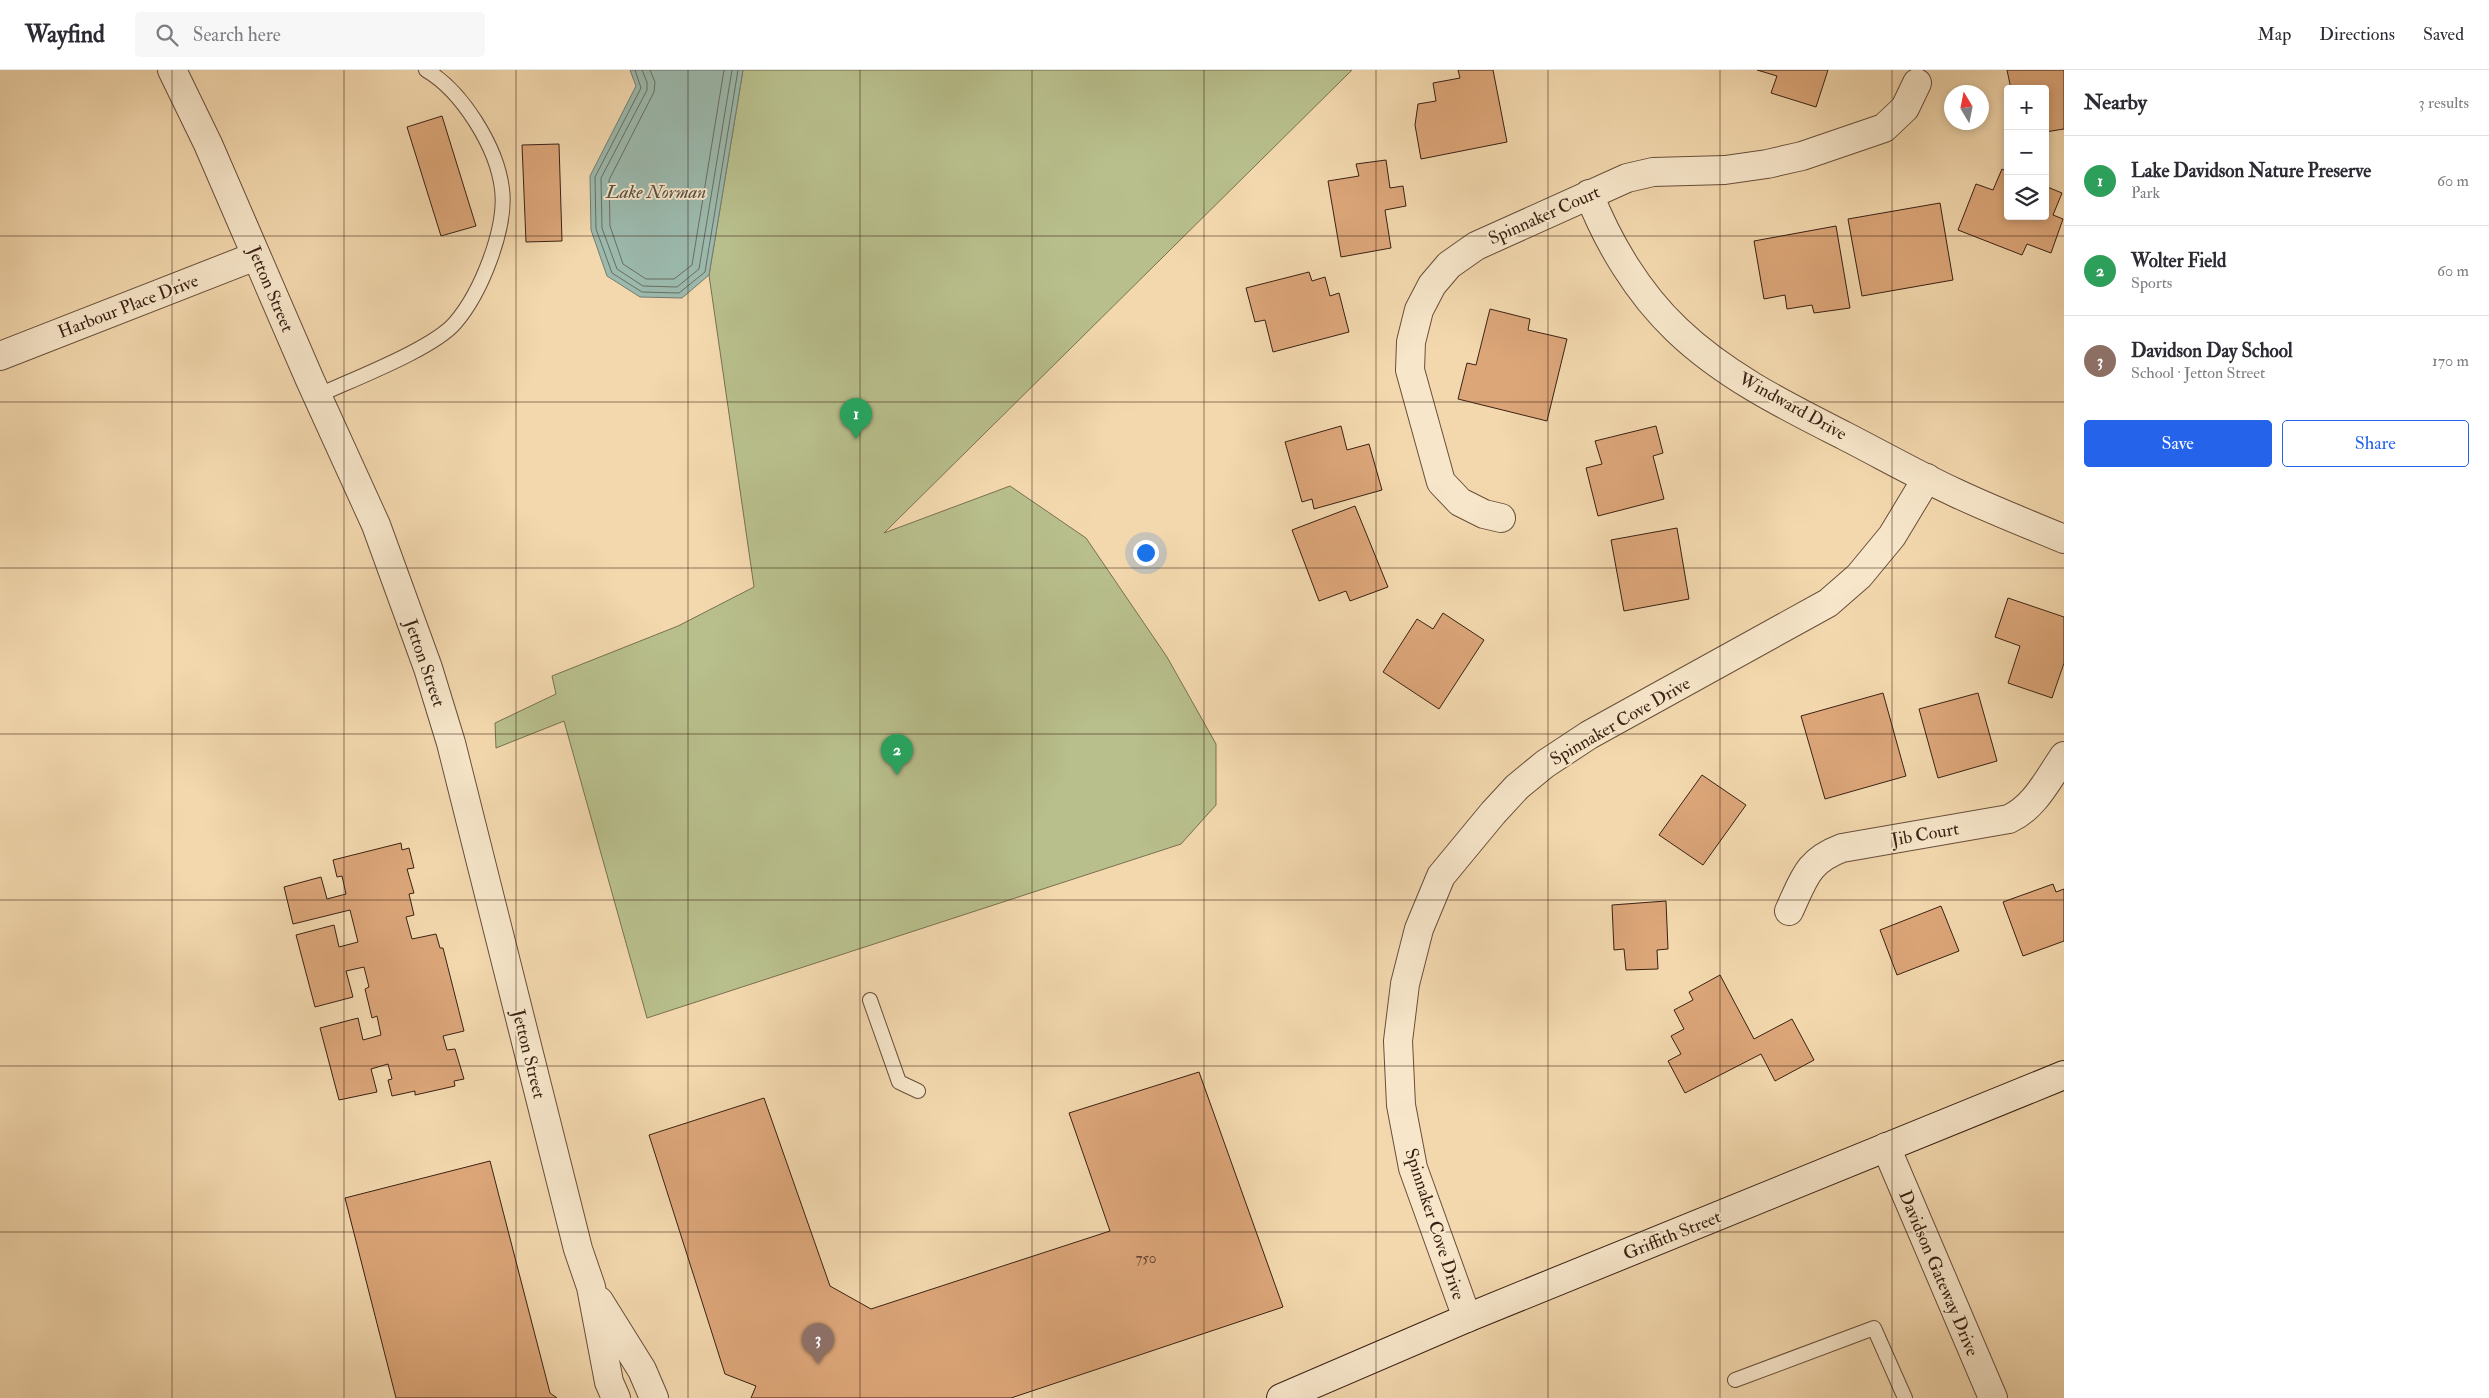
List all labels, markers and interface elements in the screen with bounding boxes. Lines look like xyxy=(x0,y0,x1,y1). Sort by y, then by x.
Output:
search box xyxy=(135,12,485,57)
text: Wayfind xyxy=(25,19,105,50)
icon: search xyxy=(153,21,181,49)
text: Search here xyxy=(193,23,281,47)
text: Map xyxy=(2258,23,2291,46)
text: Directions xyxy=(2319,23,2395,46)
text: Saved xyxy=(2423,23,2464,46)
north arrow xyxy=(1944,85,1989,130)
map controls xyxy=(2004,85,2049,220)
button: + xyxy=(2004,85,2049,130)
text: Nearby xyxy=(2084,89,2147,116)
text: 3 results xyxy=(2418,93,2469,113)
button: − xyxy=(2004,130,2049,175)
text: Lake Davidson Nature Preserve xyxy=(2131,159,2371,183)
text: 1 xyxy=(2097,171,2103,191)
text: 60 m xyxy=(2437,171,2469,191)
button: layers xyxy=(2004,175,2049,220)
water label: Lake Norman xyxy=(605,180,706,204)
street label: Spinnaker Court xyxy=(1485,181,1604,250)
text: Park xyxy=(2131,183,2160,203)
street label: Jetton Street xyxy=(242,242,299,336)
text: Wolter Field xyxy=(2131,249,2226,273)
text: 2 xyxy=(2096,261,2104,281)
text: 60 m xyxy=(2437,261,2469,281)
street label: Harbour Place Drive xyxy=(55,269,202,344)
text: Sports xyxy=(2131,273,2172,293)
text: Davidson Day School xyxy=(2131,339,2293,363)
text: 3 xyxy=(2097,351,2103,371)
text: 170 m xyxy=(2432,351,2469,371)
text: School · Jetton Street xyxy=(2131,363,2265,383)
street label: Windward Drive xyxy=(1734,367,1851,446)
pin: 1 xyxy=(840,398,872,439)
button: Save xyxy=(2084,420,2272,467)
button: Share xyxy=(2282,420,2469,467)
your location xyxy=(1133,540,1159,566)
street label: Jetton Street xyxy=(398,615,450,710)
street label: Spinnaker Cove Drive xyxy=(1546,672,1695,771)
pin: 2 xyxy=(881,734,913,775)
street label: Jib Court xyxy=(1889,817,1961,852)
street label: Jetton Street xyxy=(506,1006,551,1101)
street label: Spinnaker Cove Drive xyxy=(1399,1145,1470,1303)
street label: Davidson Gateway Drive xyxy=(1893,1187,1984,1360)
street label: Griffith Street xyxy=(1620,1205,1725,1266)
house number: 750 xyxy=(1135,1249,1157,1268)
pin: 3 xyxy=(802,1323,834,1364)

